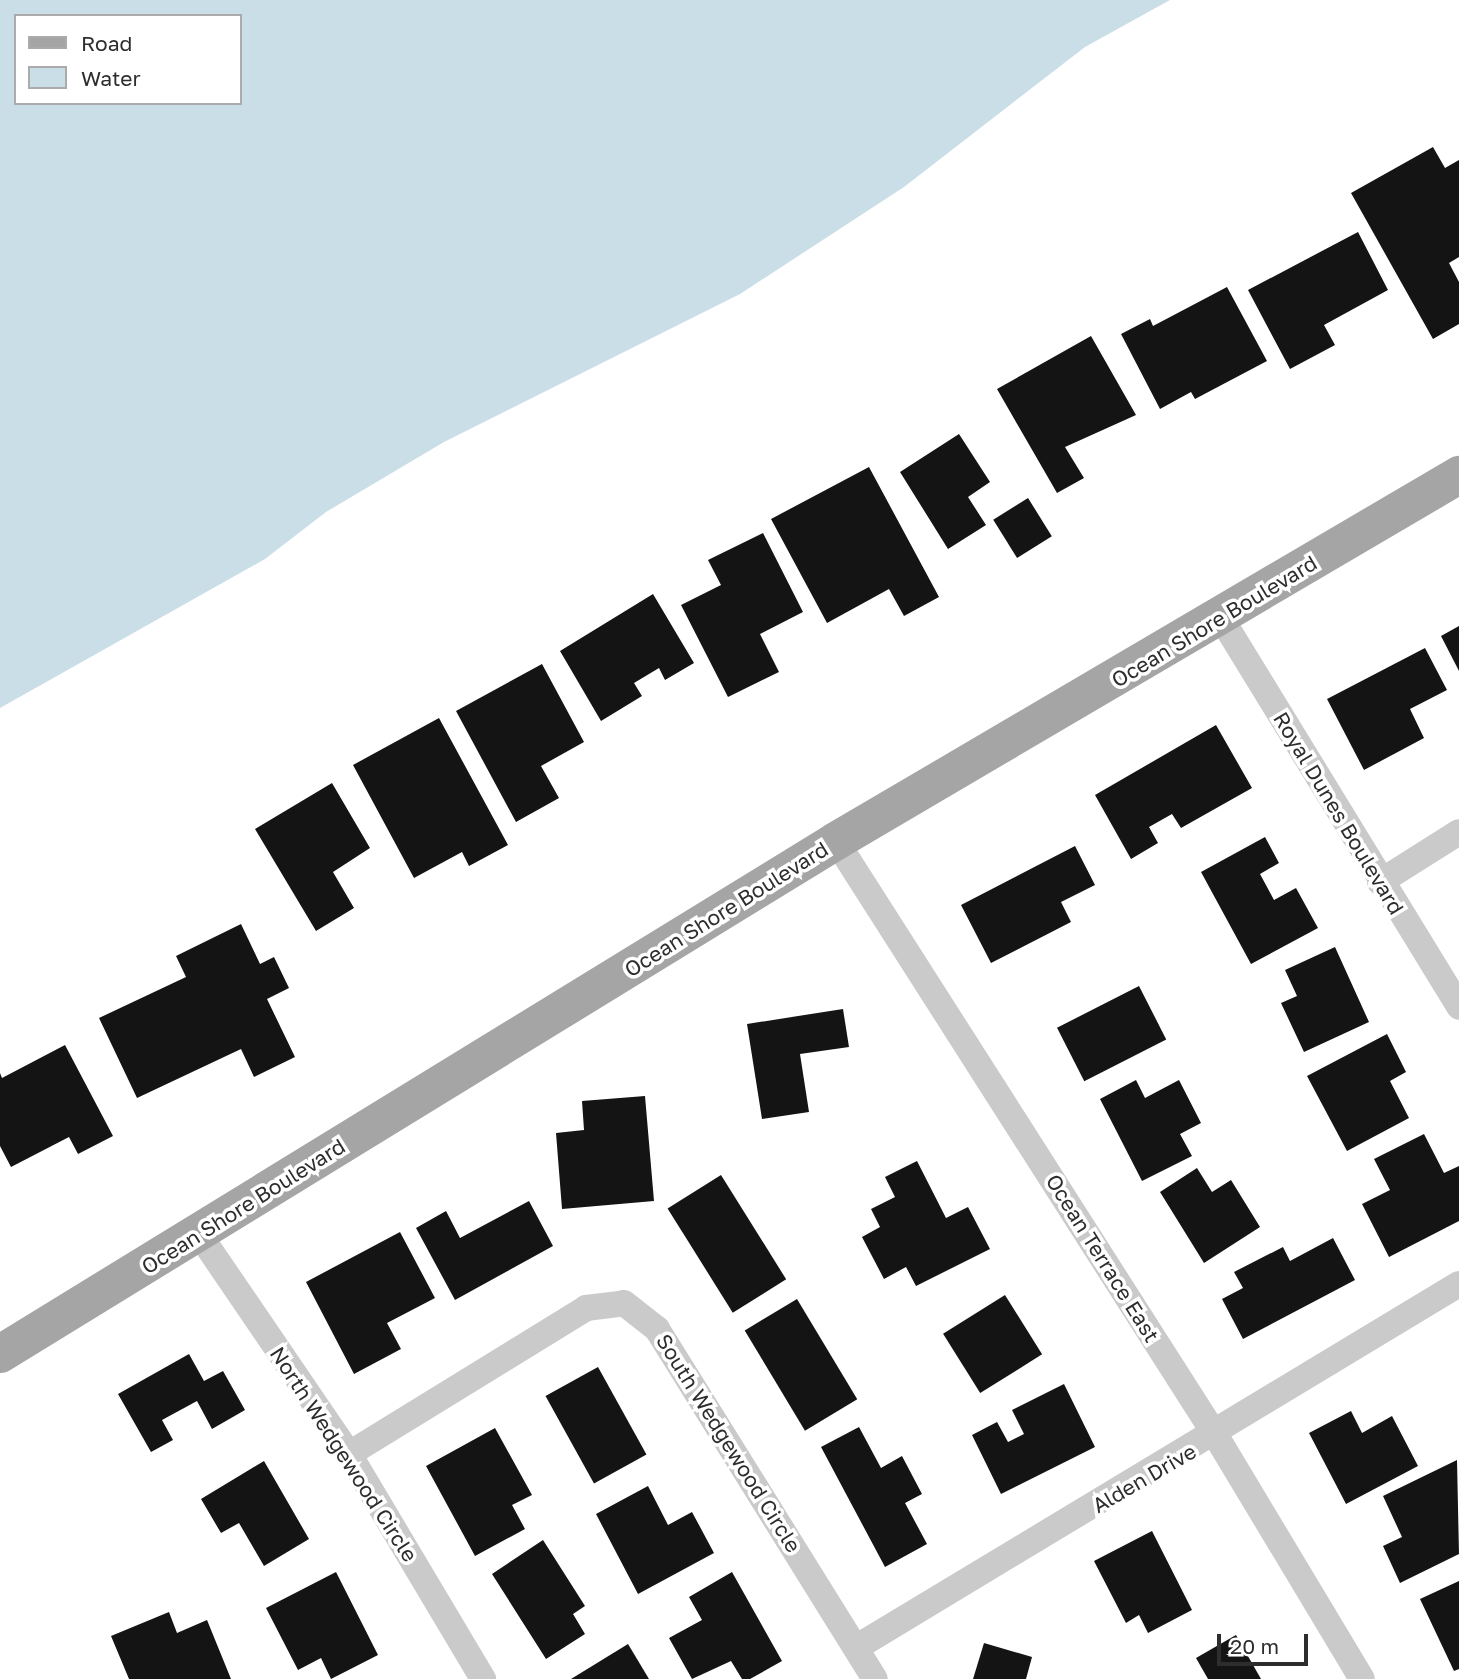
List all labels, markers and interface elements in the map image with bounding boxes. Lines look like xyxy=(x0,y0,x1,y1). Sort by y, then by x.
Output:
legend xyxy=(14,14,242,105)
text: Road xyxy=(81,30,132,56)
text: Water xyxy=(81,65,141,91)
street label: Ocean Shore Boulevard xyxy=(1107,550,1321,692)
street label: Royal Dunes Boulevard xyxy=(1269,707,1409,919)
street label: Ocean Shore Boulevard xyxy=(620,836,832,982)
street label: Ocean Shore Boulevard xyxy=(137,1133,349,1279)
street label: Ocean Terrace East xyxy=(1041,1169,1165,1347)
street label: South Wedgewood Circle xyxy=(651,1329,807,1557)
street label: North Wedgewood Circle xyxy=(265,1342,423,1566)
street label: Alden Drive xyxy=(1088,1438,1200,1518)
scale bar xyxy=(1221,1620,1312,1664)
text: 20 m xyxy=(1230,1633,1279,1659)

